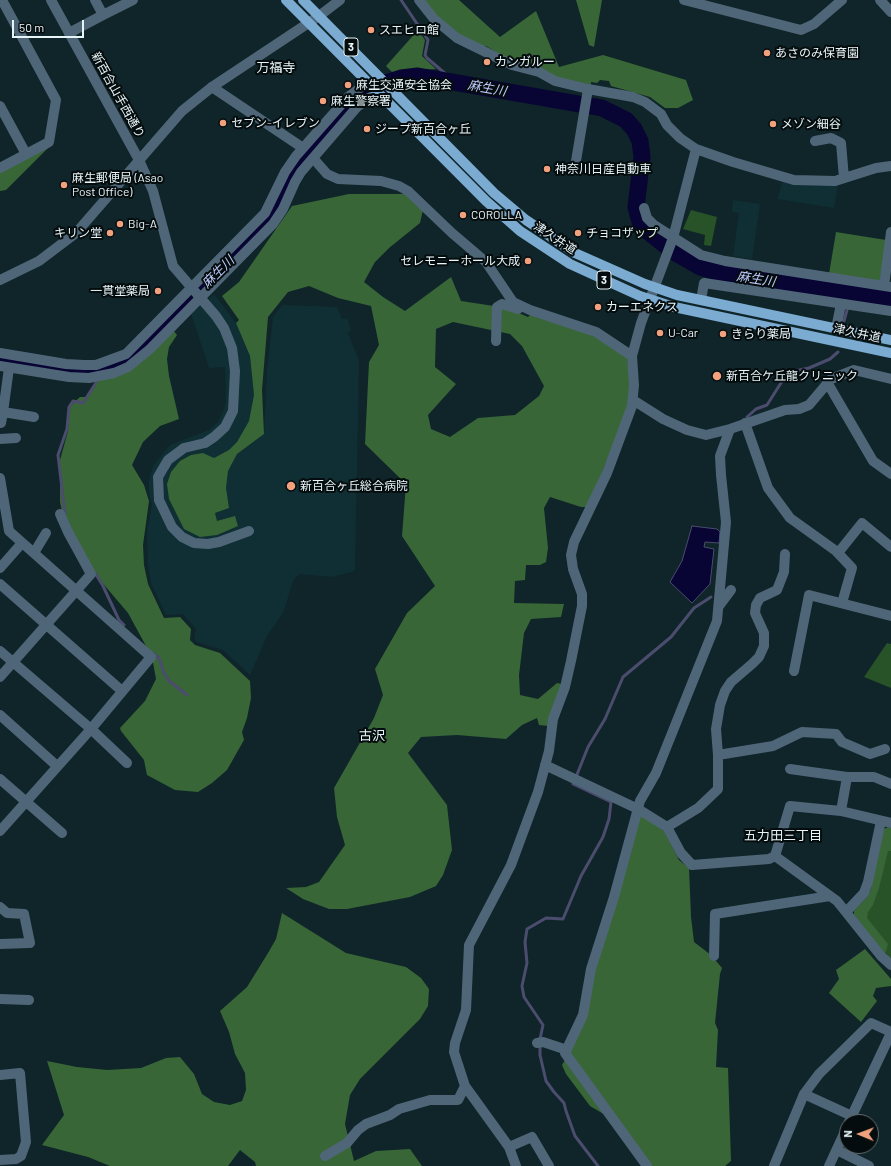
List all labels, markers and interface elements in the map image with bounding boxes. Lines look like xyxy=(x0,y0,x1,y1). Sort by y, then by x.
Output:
scale bar xyxy=(14,12,86,38)
text: 50 m xyxy=(19,20,44,34)
place label: スエヒロ館 xyxy=(379,23,439,37)
marker: スエヒロ館 xyxy=(366,25,376,35)
road number: 3 xyxy=(344,38,358,56)
place label: あさのみ保育園 xyxy=(775,46,859,60)
marker: あさのみ保育園 xyxy=(762,48,772,58)
street label: 新百合山手西通り xyxy=(88,50,148,140)
place label: カンガルー xyxy=(495,55,555,69)
marker: カンガルー xyxy=(482,57,492,67)
district label: 万福寺 xyxy=(257,60,295,76)
water label: 麻生川 xyxy=(466,77,508,99)
place label: 麻生交通安全協会 xyxy=(356,78,452,92)
marker: 麻生交通安全協会 xyxy=(343,80,353,90)
place label: 麻生警察署 xyxy=(331,94,391,108)
marker: 麻生警察署 xyxy=(318,96,328,106)
place label: セブン-イレブン xyxy=(231,116,320,130)
place label: メゾン細谷 xyxy=(781,117,841,131)
marker: セブン-イレブン xyxy=(218,118,228,128)
marker: メゾン細谷 xyxy=(768,119,778,129)
place label: ジープ新百合ヶ丘 xyxy=(375,122,471,136)
marker: ジープ新百合ヶ丘 xyxy=(362,124,372,134)
place label: 神奈川日産自動車 xyxy=(555,162,651,176)
marker: 神奈川日産自動車 xyxy=(542,164,552,174)
place label: 麻生郵便局 (Asao Post Office) xyxy=(72,171,163,199)
marker: 麻生郵便局 (Asao Post Office) xyxy=(59,180,69,190)
place label: COROLLA xyxy=(471,208,522,222)
marker: COROLLA xyxy=(458,210,468,220)
place label: Big-A xyxy=(128,217,157,231)
marker: Big-A xyxy=(115,219,125,229)
street label: 津久井道 xyxy=(531,219,579,257)
place label: キリン堂 xyxy=(54,226,102,240)
place label: チョコザップ xyxy=(586,226,658,240)
marker: キリン堂 xyxy=(105,228,115,238)
marker: チョコザップ xyxy=(573,228,583,238)
water label: 麻生川 xyxy=(199,253,237,291)
place label: セレモニーホール大成 xyxy=(400,254,520,268)
marker: セレモニーホール大成 xyxy=(523,256,533,266)
water label: 麻生川 xyxy=(736,268,776,290)
road number: 3 xyxy=(597,271,611,289)
place label: 一貫堂薬局 xyxy=(90,284,150,298)
marker: 一貫堂薬局 xyxy=(153,286,163,296)
place label: カーエネクス xyxy=(606,300,678,314)
marker: カーエネクス xyxy=(593,302,603,312)
street label: 津久井道 xyxy=(832,321,882,345)
place label: U-Car xyxy=(668,326,698,340)
place label: きらり薬局 xyxy=(731,327,791,341)
marker: U-Car xyxy=(655,328,665,338)
marker: きらり薬局 xyxy=(718,329,728,339)
place label: 新百合ケ丘龍クリニック xyxy=(726,369,858,383)
marker: 新百合ケ丘龍クリニック xyxy=(711,370,723,382)
place label: 新百合ヶ丘総合病院 xyxy=(300,479,408,493)
marker: 新百合ヶ丘総合病院 xyxy=(285,480,297,492)
district label: 古沢 xyxy=(359,728,385,744)
district label: 五力田三丁目 xyxy=(744,828,822,844)
north arrow xyxy=(839,1114,879,1154)
text: N xyxy=(841,1130,854,1138)

